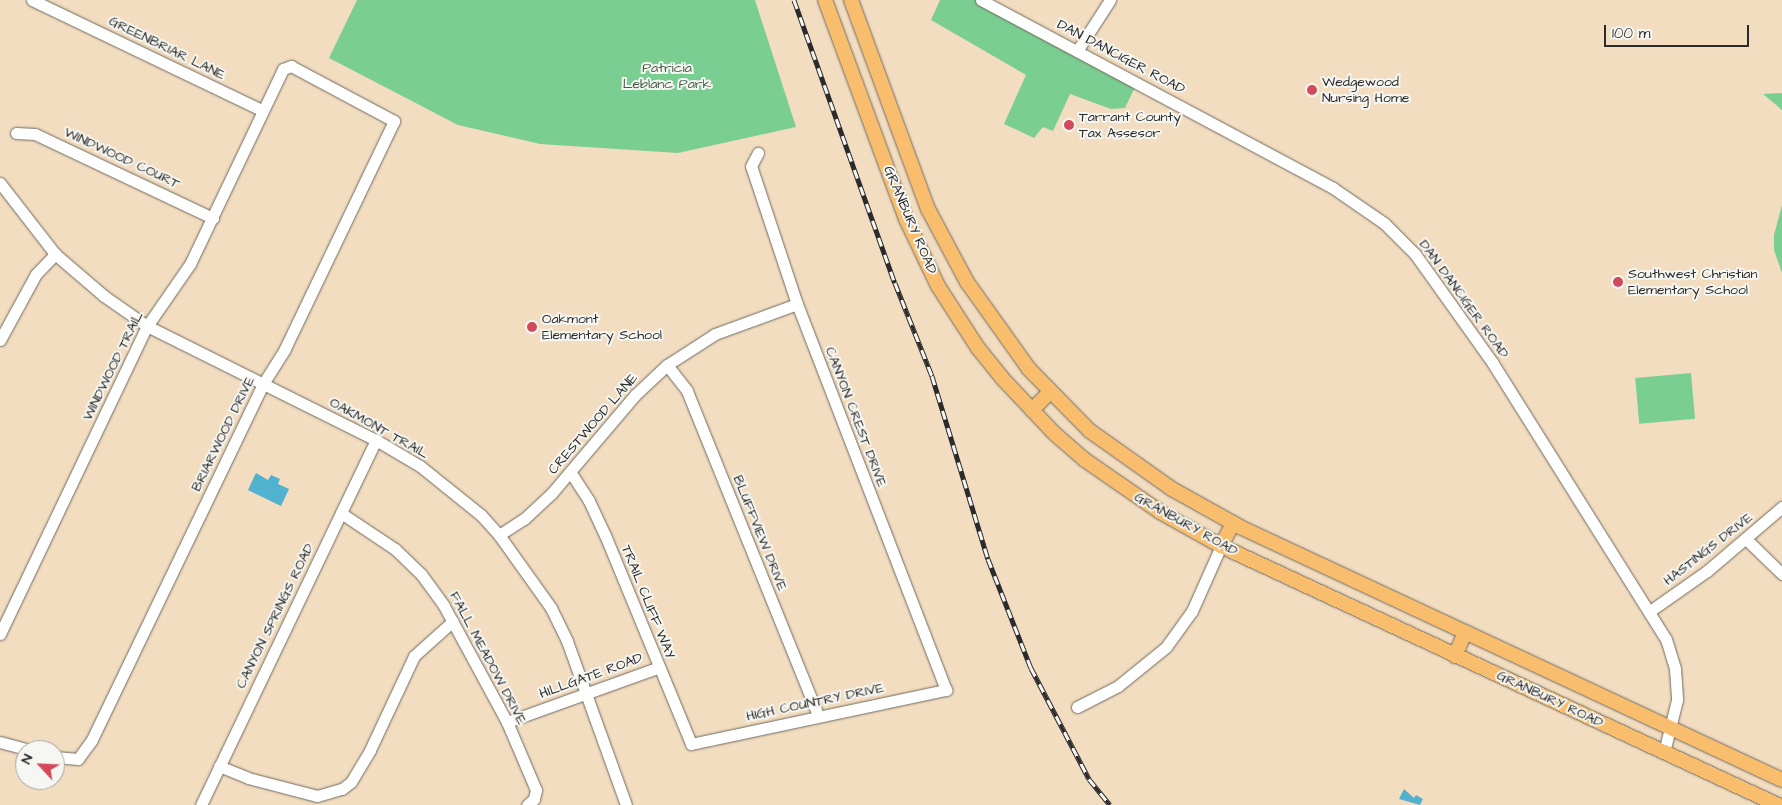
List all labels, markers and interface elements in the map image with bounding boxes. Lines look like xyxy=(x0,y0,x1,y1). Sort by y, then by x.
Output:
street label: GREENBRIAR LANE xyxy=(106,13,228,83)
scale bar xyxy=(1607,15,1752,47)
street label: DAN DANCIGER ROAD xyxy=(1054,16,1188,98)
text: 100 m xyxy=(1612,23,1651,44)
park label: Patricia Leblanc Park xyxy=(623,60,711,92)
place label: Wedgewood Nursing Home xyxy=(1322,74,1409,106)
marker: Wedgewood Nursing Home xyxy=(1306,84,1318,96)
place label: Tarrant County Tax Assesor xyxy=(1079,109,1181,142)
marker: Tarrant County Tax Assesor xyxy=(1063,119,1075,131)
street label: WINDWOOD COURT xyxy=(62,124,182,192)
street label: GRANBURY ROAD xyxy=(880,163,940,277)
street label: DAN DANCIGER ROAD xyxy=(1415,237,1513,361)
place label: Southwest Christian Elementary School xyxy=(1628,266,1757,298)
marker: Southwest Christian Elementary School xyxy=(1612,276,1624,288)
street label: WINDWOOD TRAIL xyxy=(79,309,147,423)
place label: Oakmont Elementary School xyxy=(542,311,662,344)
marker: Oakmont Elementary School xyxy=(526,321,538,333)
street label: CANYON CREST DRIVE xyxy=(822,345,890,489)
street label: CRESTWOOD LANE xyxy=(545,370,641,478)
street label: BRIARWOOD DRIVE xyxy=(188,374,258,494)
street label: OAKMONT TRAIL xyxy=(327,394,431,462)
street label: BLUFFVIEW DRIVE xyxy=(729,473,791,593)
street label: GRANBURY ROAD xyxy=(1131,489,1241,559)
street label: HASTINGS DRIVE xyxy=(1660,509,1756,589)
street label: CANYON SPRINGS ROAD xyxy=(233,541,317,691)
street label: TRAIL CLIFF WAY xyxy=(617,543,679,661)
street label: FALL MEADOW DRIVE xyxy=(446,589,530,727)
street label: HILLGATE ROAD xyxy=(537,650,645,702)
street label: GRANBURY ROAD xyxy=(1494,667,1606,731)
street label: HIGH COUNTRY DRIVE xyxy=(745,679,885,725)
north arrow xyxy=(15,740,65,790)
text: N xyxy=(16,751,38,767)

